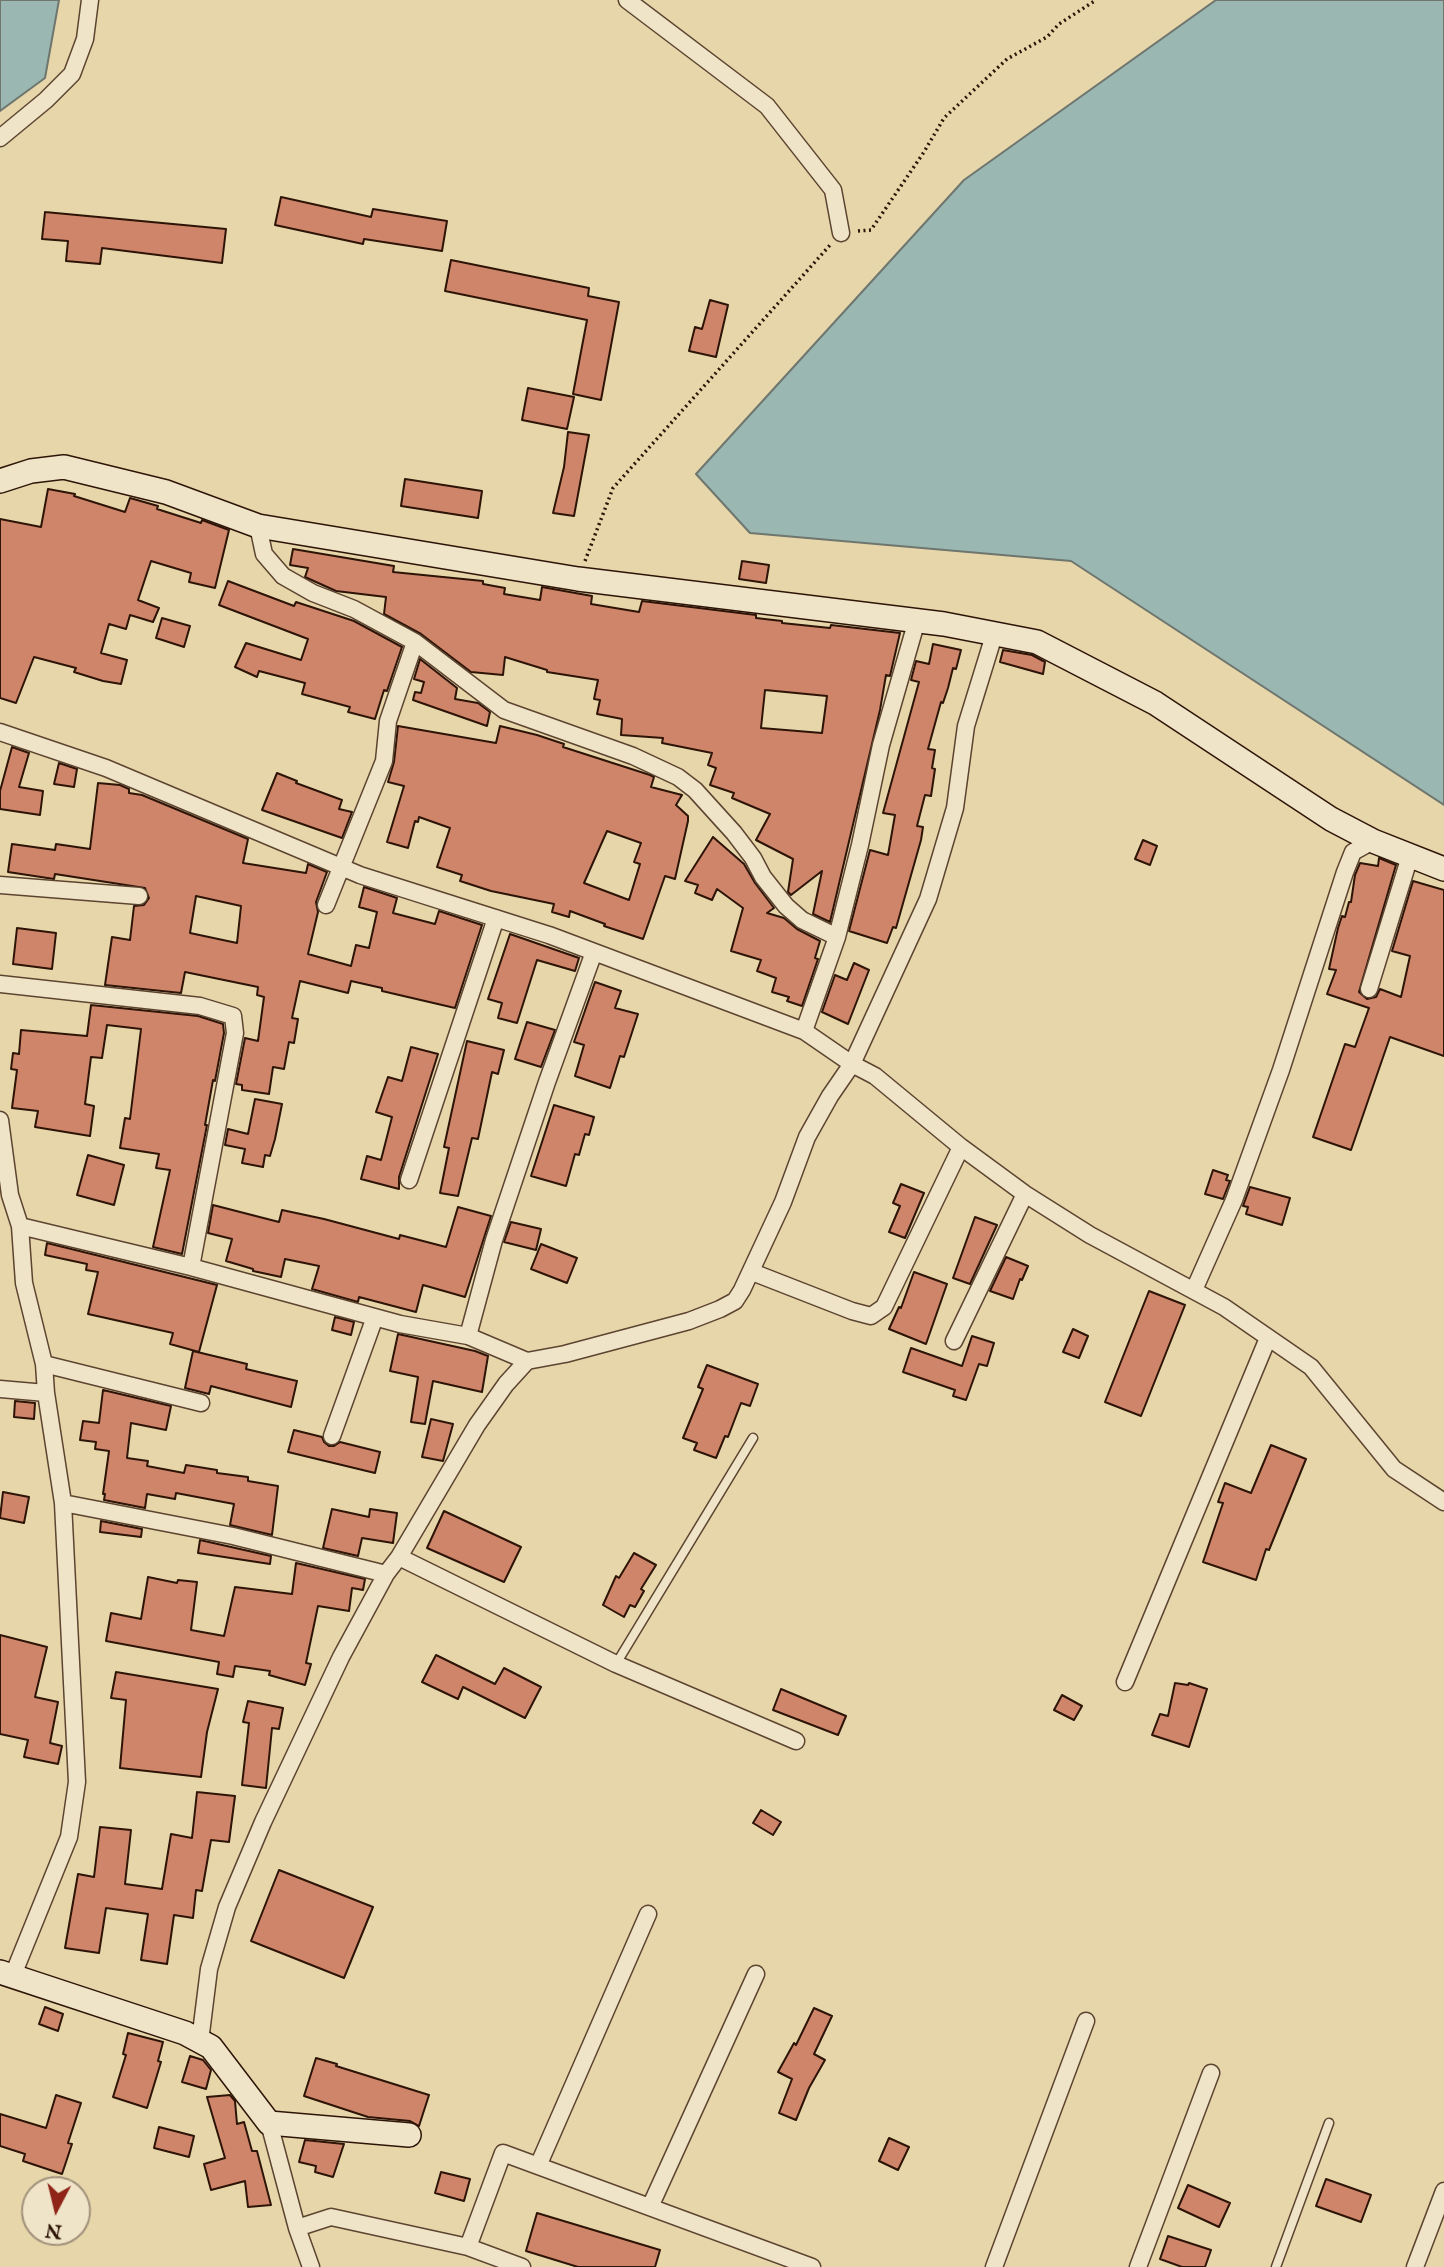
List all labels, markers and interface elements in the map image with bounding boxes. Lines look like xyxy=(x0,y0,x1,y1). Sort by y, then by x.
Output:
north arrow xyxy=(21,2176,91,2246)
text: N xyxy=(44,2217,63,2243)

